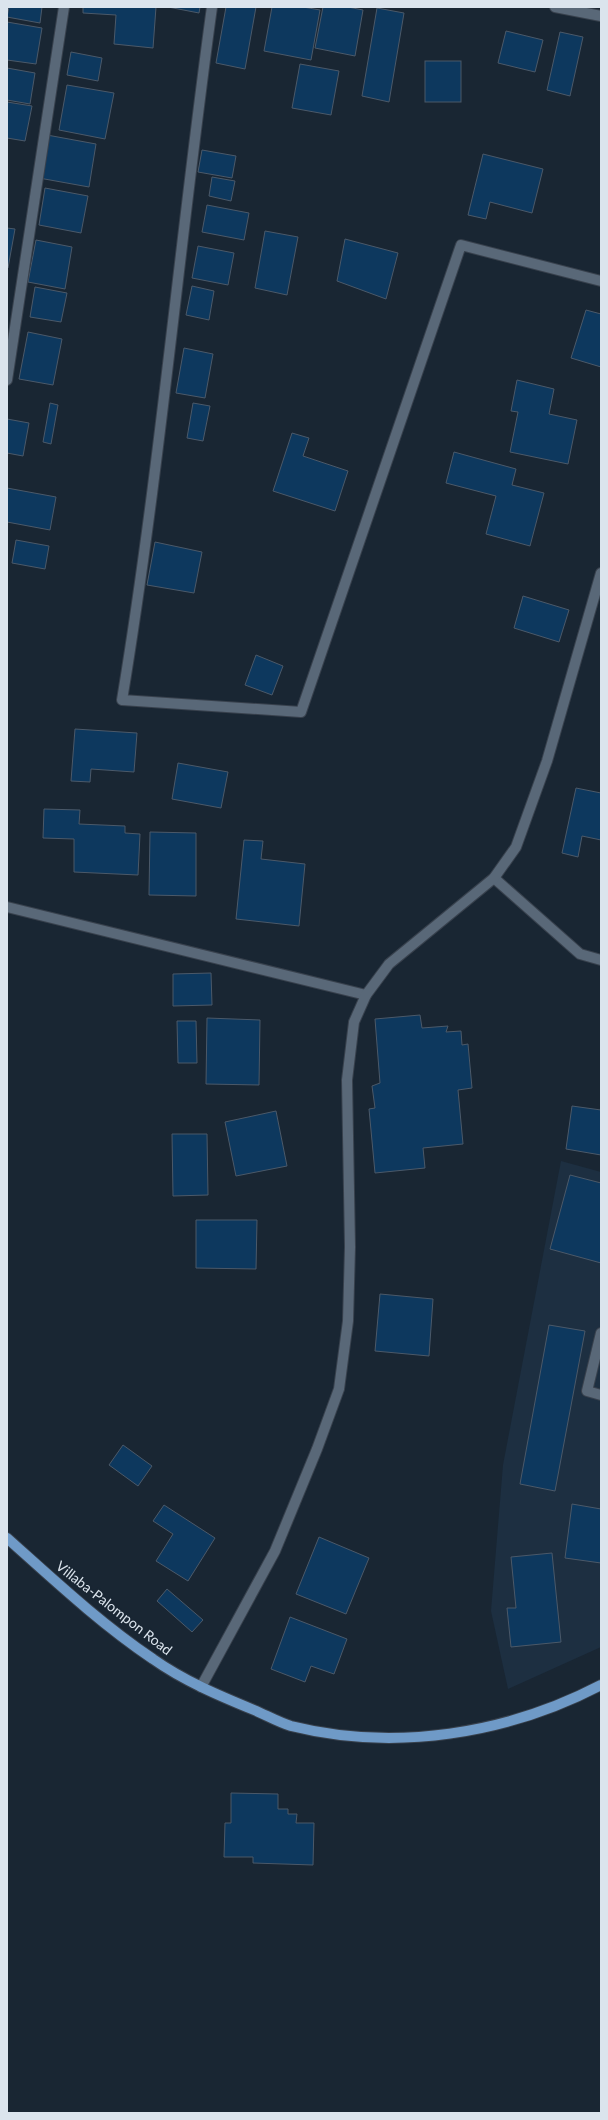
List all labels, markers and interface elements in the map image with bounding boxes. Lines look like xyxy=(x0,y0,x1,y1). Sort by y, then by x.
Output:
street label: Villaba-Palompon Road xyxy=(53,1557,176,1658)

